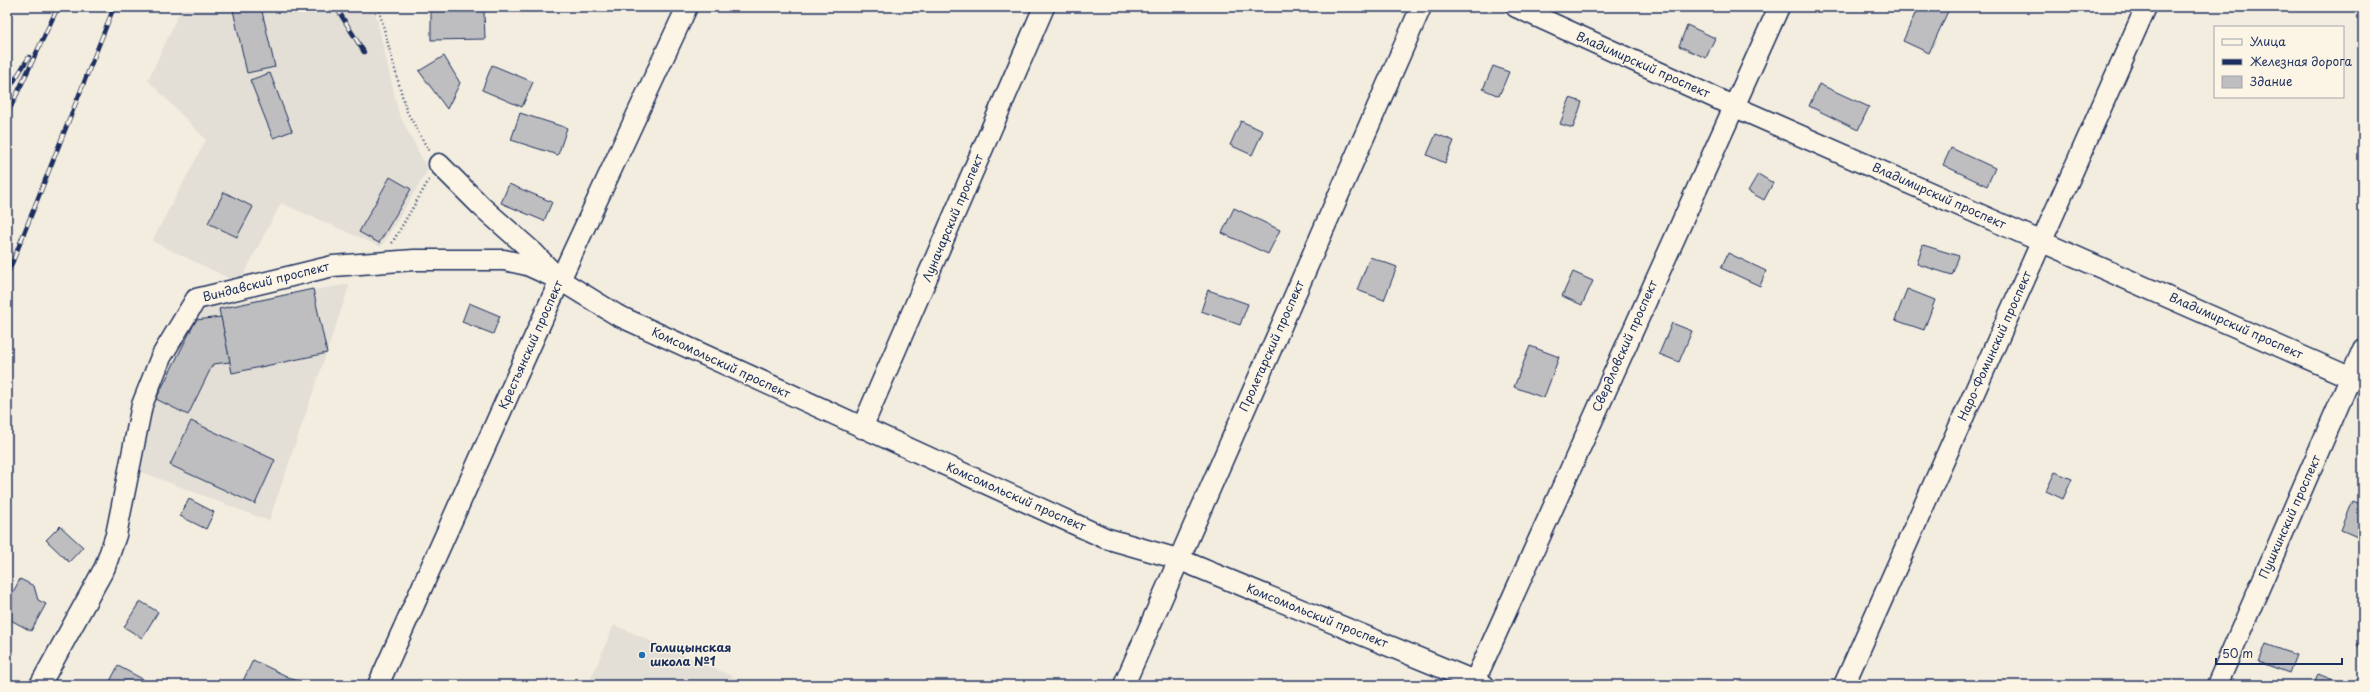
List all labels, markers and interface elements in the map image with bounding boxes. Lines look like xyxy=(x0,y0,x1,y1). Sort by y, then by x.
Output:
street label: Владимирский проспект xyxy=(1574,26,1713,102)
legend xyxy=(2214,26,2344,98)
text: Улица xyxy=(2250,32,2286,50)
text: Железная дорога xyxy=(2250,52,2353,70)
text: Здание xyxy=(2250,72,2292,90)
street label: Луначарский проспект xyxy=(917,151,987,284)
street label: Владимирский проспект xyxy=(1870,157,2009,233)
street label: Виндавский проспект xyxy=(201,257,331,305)
street label: Наро-Фоминский проспект xyxy=(1953,268,2035,423)
street label: Крестьянский проспект xyxy=(494,277,567,412)
street label: Пролетарский проспект xyxy=(1234,277,1308,414)
street label: Свердловский проспект xyxy=(1587,277,1661,414)
street label: Владимирский проспект xyxy=(2167,287,2306,363)
street label: Комсомольский проспект xyxy=(649,322,794,402)
street label: Пушкинский проспект xyxy=(2254,452,2325,581)
street label: Комсомольский проспект xyxy=(944,457,1089,535)
street label: Комсомольский проспект xyxy=(1244,578,1391,652)
place label: Голицынская школа №1 xyxy=(650,638,731,670)
scale bar xyxy=(2216,640,2342,666)
text: 50 m xyxy=(2222,644,2253,662)
marker: Голицынская школа №1 xyxy=(637,650,647,660)

